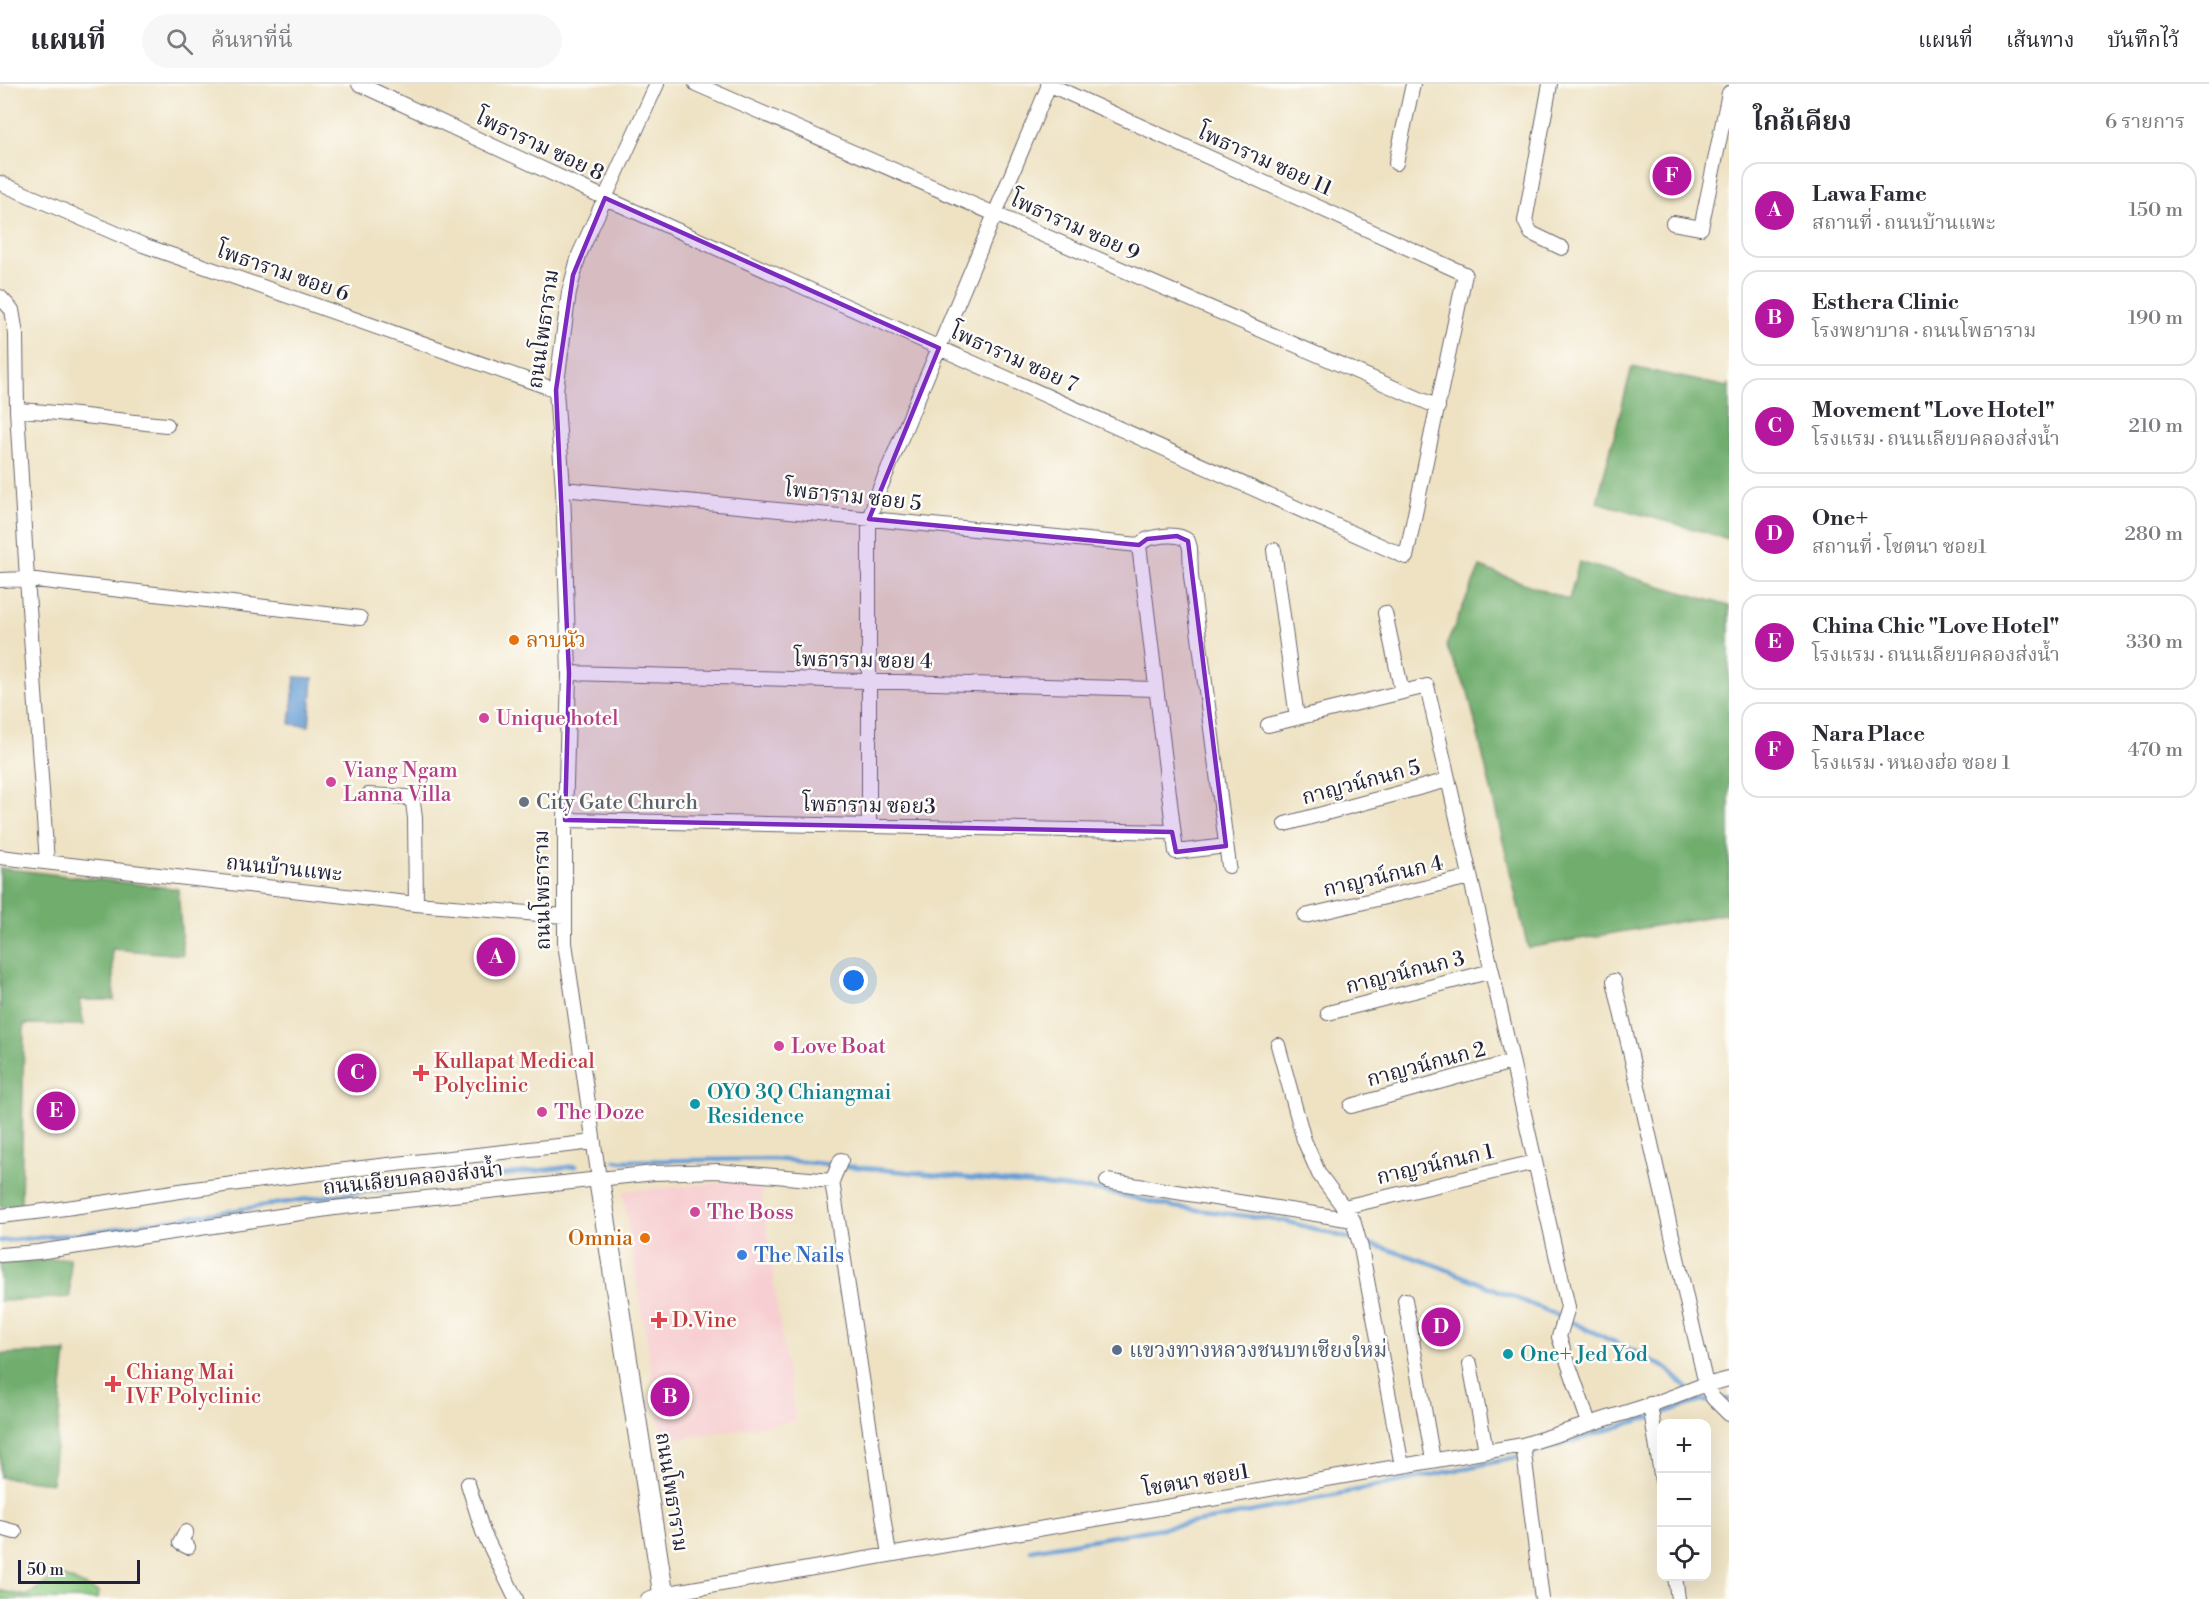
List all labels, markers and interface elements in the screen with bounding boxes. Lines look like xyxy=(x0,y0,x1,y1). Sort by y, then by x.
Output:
search box xyxy=(142,14,562,68)
text: แผนที่ xyxy=(30,23,106,58)
icon: search xyxy=(163,25,196,58)
text: ค้นหาที่นี่ xyxy=(211,27,293,54)
text: แผนที่ xyxy=(1918,28,1973,54)
text: เส้นทาง xyxy=(2006,28,2074,54)
text: บันทึกไว้ xyxy=(2107,28,2179,54)
street label: โพธาราม ซอย 8 xyxy=(470,102,609,187)
text: ใกล้เคียง xyxy=(1753,106,1852,138)
text: 6 รายการ xyxy=(2105,110,2185,135)
street label: โพธาราม ซอย 11 xyxy=(1192,116,1337,202)
pin: F xyxy=(1652,154,1692,199)
text: Lawa Fame xyxy=(1812,181,1927,208)
street label: โพธาราม ซอย 9 xyxy=(1005,184,1145,267)
text: A xyxy=(1767,198,1782,223)
text: 150 m xyxy=(2128,198,2183,223)
text: สถานที่ · ถนนบ้านแพะ xyxy=(1812,211,1995,236)
street label: โพธาราม ซอย 6 xyxy=(212,235,354,308)
street label: ถนนโพธาราม xyxy=(520,267,565,391)
text: Esthera Clinic xyxy=(1812,289,1959,316)
text: B xyxy=(1767,306,1782,331)
text: 190 m xyxy=(2128,306,2183,331)
street label: โพธาราม ซอย 7 xyxy=(945,316,1083,399)
text: โรงพยาบาล · ถนนโพธาราม xyxy=(1812,319,2036,344)
text: Movement "Love Hotel" xyxy=(1812,397,2055,424)
text: C xyxy=(1767,414,1782,439)
text: 210 m xyxy=(2128,414,2183,439)
text: โรงแรม · ถนนเลียบคลองส่งน้ำ xyxy=(1812,427,2060,452)
street label: โพธาราม ซอย 5 xyxy=(782,474,923,517)
text: One+ xyxy=(1812,505,1868,532)
text: D xyxy=(1767,522,1782,547)
text: 280 m xyxy=(2124,522,2183,547)
text: สถานที่ · โชตนา ซอย1 xyxy=(1812,535,1987,560)
text: China Chic "Love Hotel" xyxy=(1812,613,2059,640)
place label: ลาบนัว xyxy=(526,628,586,654)
text: E xyxy=(1768,630,1781,655)
text: 330 m xyxy=(2126,630,2183,655)
marker: ลาบนัว xyxy=(507,633,521,647)
text: โรงแรม · ถนนเลียบคลองส่งน้ำ xyxy=(1812,643,2060,668)
street label: โพธาราม ซอย 4 xyxy=(792,644,933,675)
place label: Unique hotel xyxy=(496,706,619,732)
marker: Unique hotel xyxy=(477,711,491,725)
text: Nara Place xyxy=(1812,721,1925,748)
text: F xyxy=(1767,738,1782,763)
text: 470 m xyxy=(2127,738,2183,763)
text: โรงแรม · หนองฮ่อ ซอย 1 xyxy=(1812,751,2010,776)
street label: กาญวน์กนก 5 xyxy=(1299,754,1423,811)
place label: Viang Ngam Lanna Villa xyxy=(342,758,458,808)
marker: Viang Ngam Lanna Villa xyxy=(324,775,338,789)
street label: โพธาราม ซอย3 xyxy=(801,789,936,820)
place label: City Gate Church xyxy=(536,790,699,816)
marker: City Gate Church xyxy=(517,795,531,809)
street label: ถนนโพธาราม xyxy=(526,830,557,950)
street label: ถนนบ้านแพะ xyxy=(224,850,343,888)
street label: กาญวน์กนก 4 xyxy=(1320,850,1446,903)
pin: A xyxy=(476,934,516,980)
street label: กาญวน์กนก 3 xyxy=(1343,945,1467,1000)
your location xyxy=(839,966,868,995)
place label: Love Boat xyxy=(791,1034,887,1060)
street label: กาญวน์กนก 2 xyxy=(1364,1036,1489,1093)
marker: Love Boat xyxy=(772,1039,786,1053)
place label: Kullapat Medical Polyclinic xyxy=(434,1049,595,1099)
pin: C xyxy=(338,1050,376,1096)
marker: Kullapat Medical Polyclinic xyxy=(412,1064,430,1082)
place label: OYO 3Q Chiangmai Residence xyxy=(707,1080,892,1130)
pin: E xyxy=(36,1088,76,1134)
marker: OYO 3Q Chiangmai Residence xyxy=(688,1097,702,1111)
place label: The Doze xyxy=(554,1100,645,1126)
marker: The Doze xyxy=(535,1105,549,1119)
street label: กาญวน์กนก 1 xyxy=(1374,1138,1496,1191)
street label: ถนนเลียบคลองส่งน้ำ xyxy=(321,1153,505,1201)
place label: The Boss xyxy=(707,1200,794,1226)
marker: The Boss xyxy=(688,1205,702,1219)
place label: Omnia xyxy=(568,1226,633,1252)
marker: Omnia xyxy=(638,1231,652,1245)
place label: The Nails xyxy=(754,1243,844,1269)
marker: The Nails xyxy=(735,1248,749,1262)
pin: D xyxy=(1422,1304,1460,1350)
place label: D.Vine xyxy=(672,1308,737,1334)
marker: D.Vine xyxy=(650,1311,668,1329)
place label: แขวงทางหลวงชนบทเชียงใหม่ xyxy=(1129,1335,1387,1364)
place label: One+ Jed Yod xyxy=(1520,1342,1648,1368)
marker: แขวงทางหลวงชนบทเชียงใหม่ xyxy=(1110,1343,1124,1357)
marker: One+ Jed Yod xyxy=(1501,1347,1515,1361)
place label: Chiang Mai IVF Polyclinic xyxy=(126,1360,261,1410)
pin: B xyxy=(650,1374,690,1420)
marker: Chiang Mai IVF Polyclinic xyxy=(104,1375,122,1393)
map controls xyxy=(1657,1419,1711,1581)
button: + xyxy=(1657,1419,1711,1473)
street label: ถนนโพธาราม xyxy=(649,1430,696,1554)
street label: โชตนา ซอย1 xyxy=(1139,1456,1252,1503)
button: − xyxy=(1657,1473,1711,1527)
button: locate xyxy=(1657,1527,1711,1581)
scale bar xyxy=(18,1557,140,1584)
text: 50 m xyxy=(27,1560,64,1580)

